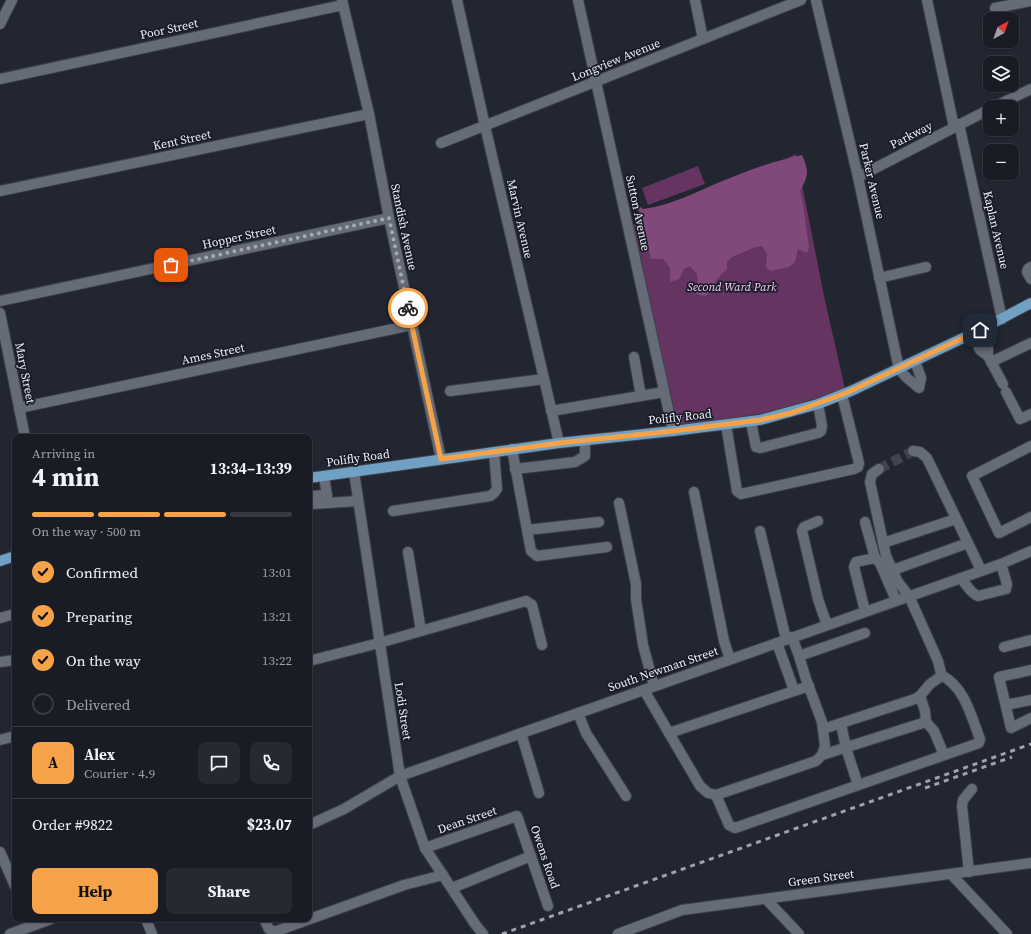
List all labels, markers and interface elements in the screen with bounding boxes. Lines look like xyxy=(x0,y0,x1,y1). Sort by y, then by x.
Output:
north arrow xyxy=(983,12,1019,48)
map controls xyxy=(983,12,1019,180)
street label: Poor Street xyxy=(139,15,200,43)
street label: Longview Avenue xyxy=(569,35,663,85)
button: layers xyxy=(983,56,1019,92)
button: + xyxy=(983,100,1019,136)
street label: Parkway xyxy=(887,117,936,153)
street label: Kent Street xyxy=(152,126,213,154)
street label: Parker Avenue xyxy=(855,141,889,221)
button: − xyxy=(983,144,1019,180)
street label: Sutton Avenue xyxy=(622,174,654,252)
street label: Marvin Avenue xyxy=(503,178,537,260)
street label: Standish Avenue xyxy=(387,182,421,272)
street label: Kaplan Avenue xyxy=(979,189,1013,271)
street label: Hopper Street xyxy=(201,221,277,253)
pin xyxy=(154,248,188,282)
icon: bag xyxy=(160,254,182,276)
park label: Second Ward Park xyxy=(687,279,777,295)
courier xyxy=(388,288,428,328)
icon: bike xyxy=(397,297,419,319)
pin xyxy=(963,313,997,347)
icon: home xyxy=(969,319,991,341)
street label: Ames Street xyxy=(180,340,246,368)
street label: Mary Street xyxy=(11,341,39,405)
street label: Polifly Road xyxy=(647,406,713,428)
text: Arriving in xyxy=(32,445,95,462)
street label: Polifly Road xyxy=(325,446,391,470)
text: 13:34–13:39 xyxy=(210,458,292,479)
text: 4 min xyxy=(32,459,99,495)
text: On the way · 500 m xyxy=(32,523,141,540)
icon: check xyxy=(32,561,54,583)
text: Confirmed xyxy=(66,562,138,583)
text: 13:01 xyxy=(262,564,292,581)
icon: check xyxy=(32,605,54,627)
text: Preparing xyxy=(66,606,132,627)
text: 13:21 xyxy=(262,608,292,625)
street label: South Newman Street xyxy=(606,643,720,695)
icon: check xyxy=(32,649,54,671)
text: On the way xyxy=(66,650,141,671)
text: 13:22 xyxy=(262,652,292,669)
street label: Lodi Street xyxy=(391,681,415,741)
text: Delivered xyxy=(66,694,130,715)
button: chat xyxy=(198,742,240,784)
button: phone xyxy=(250,742,292,784)
text: Alex xyxy=(84,744,115,765)
text: A xyxy=(48,752,58,773)
text: Courier · 4.9 xyxy=(84,765,155,782)
street label: Dean Street xyxy=(435,802,499,838)
text: Order #9822 xyxy=(32,814,113,835)
text: $23.07 xyxy=(247,814,292,835)
street label: Owens Road xyxy=(527,823,563,891)
street label: Green Street xyxy=(787,865,855,891)
button: Help xyxy=(32,868,158,914)
button: Share xyxy=(166,868,292,914)

